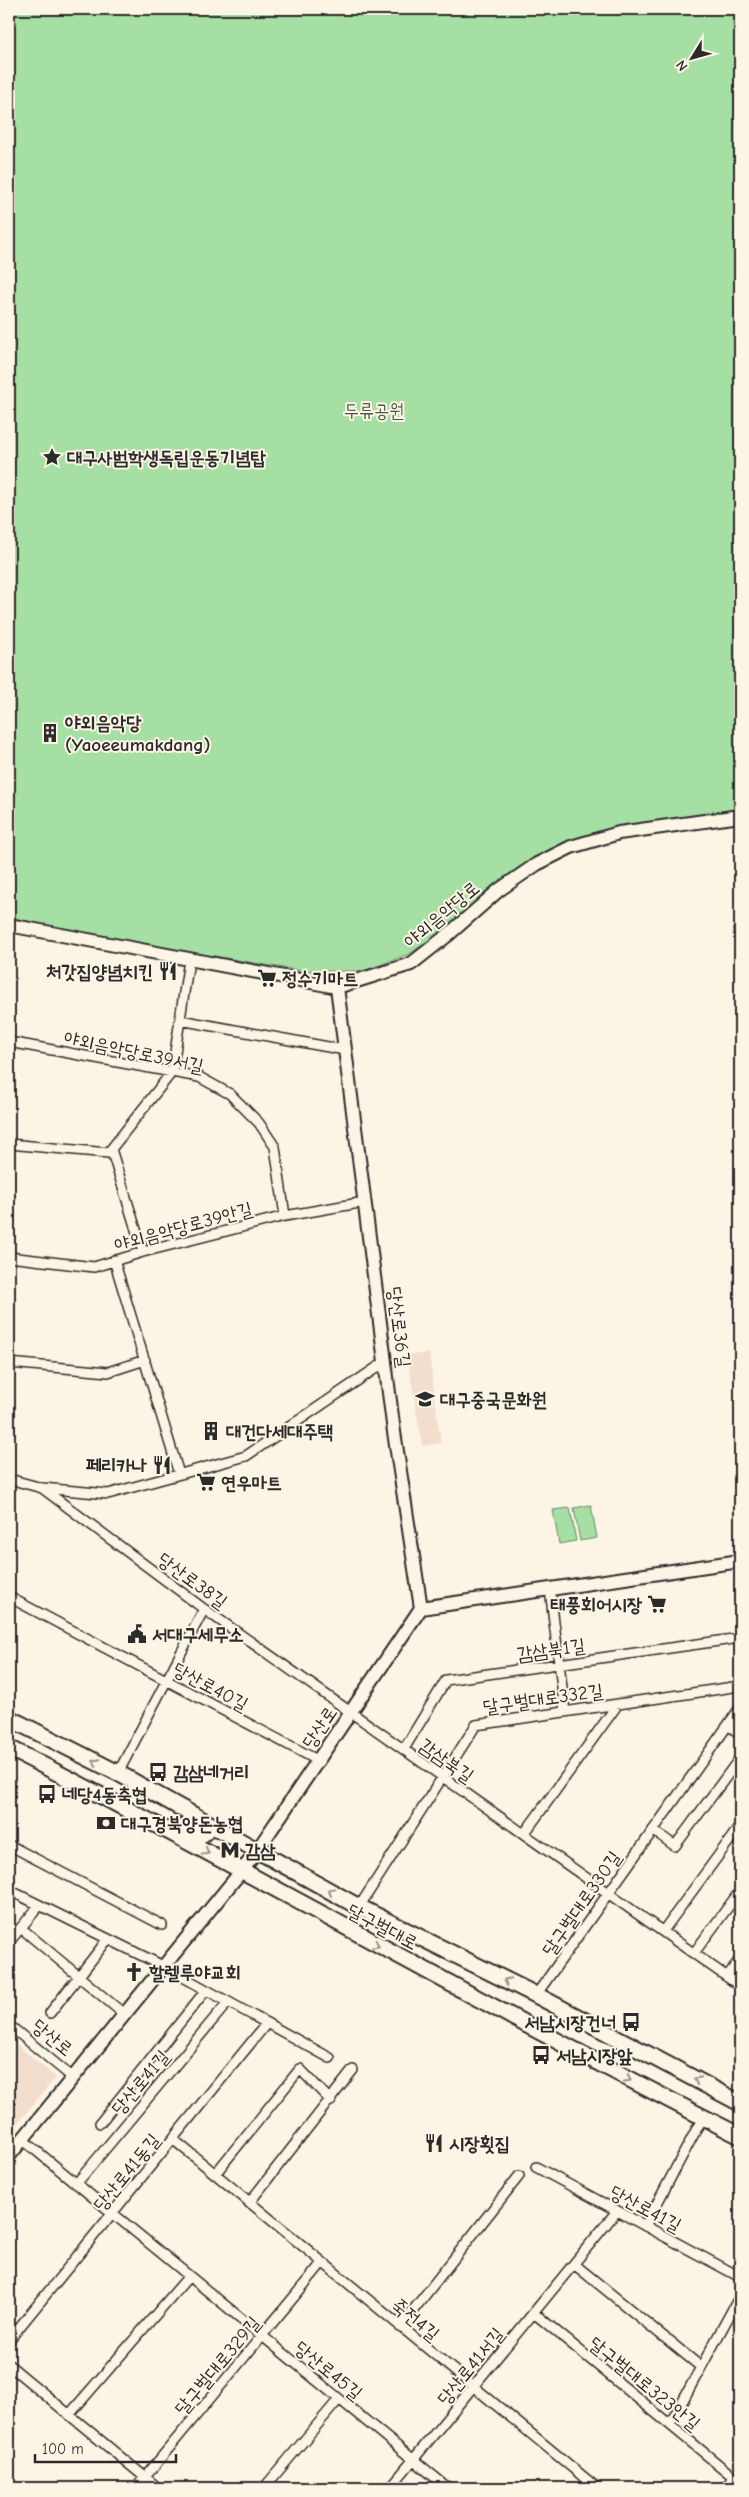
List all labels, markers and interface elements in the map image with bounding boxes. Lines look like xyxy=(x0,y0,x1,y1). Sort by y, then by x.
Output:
north arrow xyxy=(666,32,716,82)
text: N xyxy=(672,57,692,74)
park label: 두류공원 xyxy=(343,400,405,422)
place icon: 대구사범학생독립운동기념탑 xyxy=(41,446,63,468)
place label: 대구사범학생독립운동기념탑 xyxy=(67,447,266,469)
place label: 야외음악당 (Yaoeeumakdang) xyxy=(65,712,211,756)
building icon: 야외음악당 (Yaoeeumakdang) xyxy=(39,722,61,744)
street label: 야외음악당로 xyxy=(399,877,484,953)
restaurant icon: 처갓집양념치킨 xyxy=(157,960,179,982)
place label: 처갓집양념치킨 xyxy=(46,961,153,983)
supermarket icon: 정수기마트 xyxy=(256,967,278,989)
place label: 정수기마트 xyxy=(282,968,358,990)
street label: 야외음악당로39서길 xyxy=(62,1026,206,1078)
street label: 야외음악당로39안길 xyxy=(112,1198,255,1256)
street label: 당산로36길 xyxy=(383,1286,415,1369)
school or university icon: 대구중국문화원 xyxy=(414,1388,436,1410)
place label: 대구중국문화원 xyxy=(440,1389,547,1411)
building icon: 대건다세대주택 xyxy=(200,1420,222,1442)
place label: 대건다세대주택 xyxy=(226,1421,333,1443)
restaurant icon: 페리카나 xyxy=(151,1454,173,1476)
place label: 페리카나 xyxy=(86,1455,148,1477)
supermarket icon: 연우마트 xyxy=(195,1471,217,1493)
place label: 연우마트 xyxy=(221,1472,282,1494)
street label: 당산로38길 xyxy=(153,1548,231,1613)
supermarket icon: 태풍회어시장 xyxy=(646,1593,668,1615)
place label: 태풍회어시장 xyxy=(550,1594,643,1616)
public building icon: 서대구세무소 xyxy=(126,1623,148,1645)
place label: 서대구세무소 xyxy=(152,1624,244,1646)
street label: 감삼북1길 xyxy=(516,1634,587,1666)
street label: 당산로40길 xyxy=(169,1658,252,1716)
street label: 달구벌대로332길 xyxy=(482,1680,605,1718)
street label: 당산로 xyxy=(298,1702,342,1753)
street label: 감삼북길 xyxy=(415,1734,478,1787)
one-way arrow xyxy=(93,1758,102,1768)
bus stop icon: 감삼네거리 xyxy=(147,1761,169,1783)
place label: 감삼네거리 xyxy=(173,1762,249,1784)
bus stop icon: 네당4동축협 xyxy=(36,1783,58,1805)
place label: 네당4동축협 xyxy=(62,1784,147,1806)
bank icon: 대구경북양돈농협 xyxy=(95,1812,117,1834)
place label: 대구경북양돈농협 xyxy=(121,1813,243,1835)
metro station icon: 감삼 xyxy=(219,1839,241,1861)
place label: 감삼 xyxy=(245,1840,276,1862)
one-way arrow xyxy=(201,1846,210,1856)
street label: 달구벌대로330길 xyxy=(538,1847,626,1960)
one-way arrow xyxy=(327,1887,336,1897)
street label: 달구벌대로 xyxy=(344,1899,421,1955)
one-way arrow xyxy=(371,1939,380,1949)
church icon: 할렐루야교회 xyxy=(123,1961,145,1983)
place label: 할렐루야교회 xyxy=(148,1962,241,1984)
one-way arrow xyxy=(503,1977,512,1987)
bus stop icon: 서남시장건너 xyxy=(620,2011,642,2033)
place label: 서남시장건너 xyxy=(524,2012,616,2034)
street label: 당산로 xyxy=(28,2015,77,2061)
bus stop icon: 서남시장앞 xyxy=(530,2044,552,2066)
place label: 서남시장앞 xyxy=(556,2045,633,2067)
street label: 당산로41길 xyxy=(107,2046,174,2120)
one-way arrow xyxy=(623,2073,632,2083)
one-way arrow xyxy=(693,2076,702,2086)
street label: 당산로41동길 xyxy=(89,2130,165,2216)
restaurant icon: 시장횟집 xyxy=(423,2132,445,2154)
place label: 시장횟집 xyxy=(449,2133,510,2155)
street label: 당산로41길 xyxy=(606,2181,685,2237)
street label: 죽전4길 xyxy=(387,2294,444,2346)
street label: 달구벌대로329길 xyxy=(170,2312,265,2419)
street label: 당산로41서길 xyxy=(433,2324,509,2410)
street label: 달구벌대로323안길 xyxy=(585,2332,704,2435)
street label: 당산로45길 xyxy=(290,2337,367,2405)
scale bar xyxy=(35,2432,176,2464)
text: 100 m xyxy=(42,2440,84,2458)

